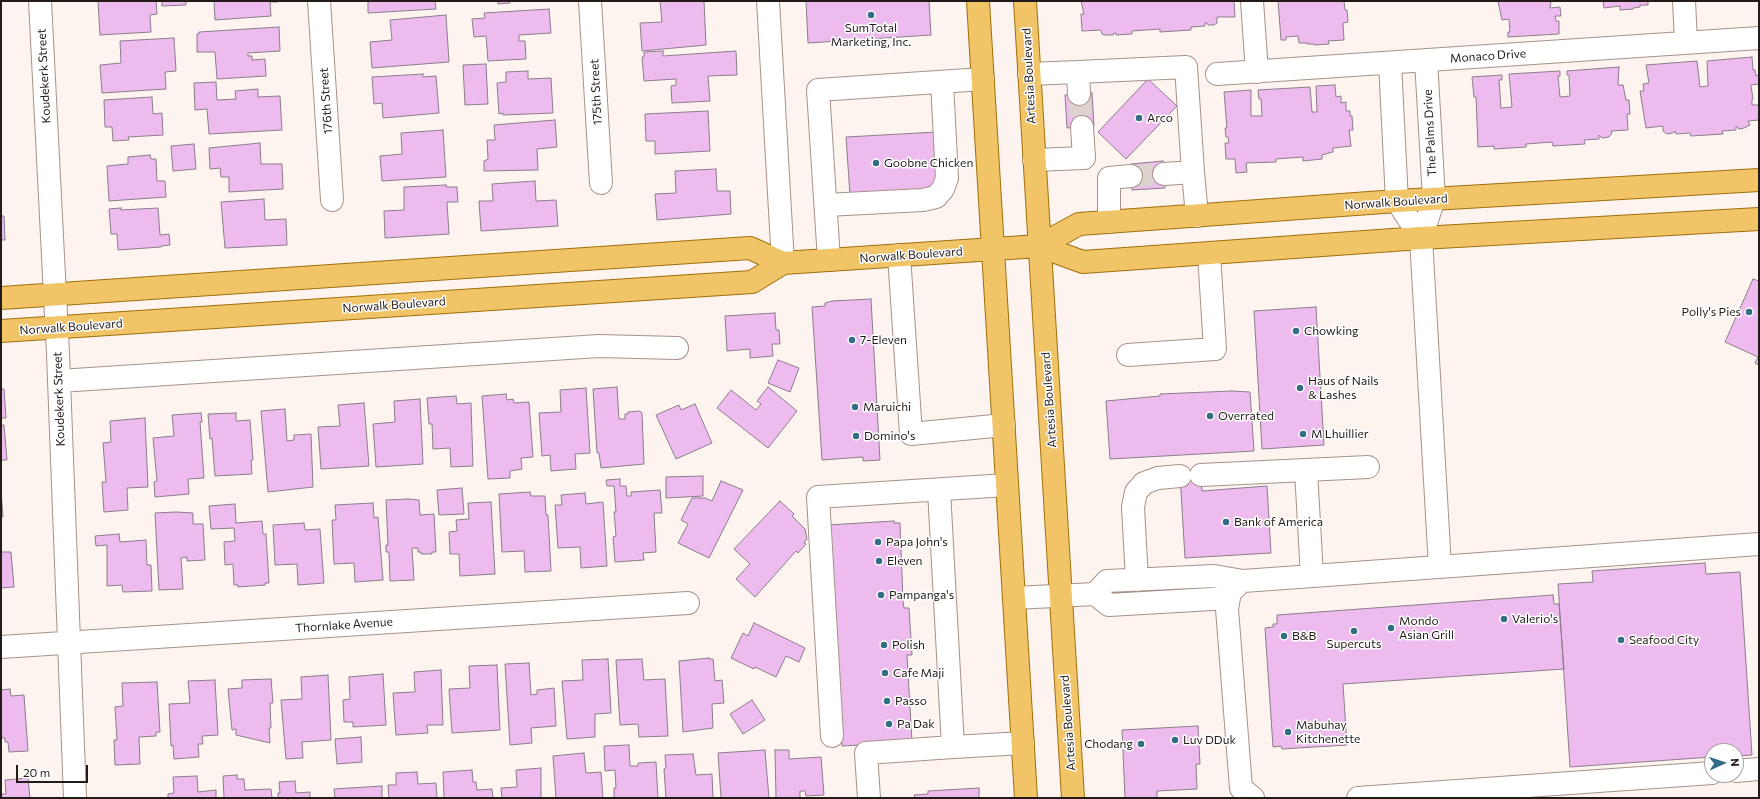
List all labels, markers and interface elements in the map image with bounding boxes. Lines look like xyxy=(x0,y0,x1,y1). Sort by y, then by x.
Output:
marker: SumTotal Marketing, Inc. xyxy=(866,10,876,20)
place label: SumTotal Marketing, Inc. xyxy=(831,21,911,49)
street label: Koudekerk Street xyxy=(34,28,54,124)
street label: Artesia Boulevard xyxy=(1019,28,1039,124)
street label: Monaco Drive xyxy=(1450,46,1526,66)
street label: 175th Street xyxy=(587,58,605,126)
street label: 176th Street xyxy=(316,67,336,135)
street label: The Palms Drive xyxy=(1421,89,1439,177)
place label: Arco xyxy=(1147,111,1173,125)
marker: Arco xyxy=(1134,113,1144,123)
place label: Goobne Chicken xyxy=(884,156,973,170)
marker: Goobne Chicken xyxy=(871,158,881,168)
street label: Norwalk Boulevard xyxy=(1344,191,1448,213)
street label: Norwalk Boulevard xyxy=(859,244,963,266)
street label: Norwalk Boulevard xyxy=(342,294,446,316)
place label: Polly's Pies xyxy=(1682,305,1741,319)
marker: Polly's Pies xyxy=(1744,307,1754,317)
street label: Norwalk Boulevard xyxy=(19,316,123,338)
place label: Chowking xyxy=(1304,324,1359,338)
marker: Chowking xyxy=(1291,326,1301,336)
place label: 7-Eleven xyxy=(860,333,907,347)
marker: 7-Eleven xyxy=(847,335,857,345)
street label: Koudekerk Street xyxy=(50,351,68,447)
street label: Artesia Boulevard xyxy=(1038,352,1060,448)
place label: Haus of Nails & Lashes xyxy=(1308,374,1379,402)
marker: Haus of Nails & Lashes xyxy=(1295,383,1305,393)
place label: Maruichi xyxy=(863,400,911,414)
marker: Maruichi xyxy=(850,402,860,412)
place label: Overrated xyxy=(1218,409,1274,423)
marker: Overrated xyxy=(1205,411,1215,421)
place label: M Lhuillier xyxy=(1311,427,1369,441)
place label: Domino's xyxy=(864,429,915,443)
marker: M Lhuillier xyxy=(1298,429,1308,439)
marker: Domino's xyxy=(851,431,861,441)
place label: Bank of America xyxy=(1234,515,1323,529)
marker: Bank of America xyxy=(1221,517,1231,527)
place label: Papa John's xyxy=(886,535,948,549)
marker: Papa John's xyxy=(873,537,883,547)
place label: Eleven xyxy=(887,554,922,568)
marker: Eleven xyxy=(874,556,884,566)
place label: Pampanga's xyxy=(889,588,954,602)
marker: Pampanga's xyxy=(876,590,886,600)
place label: Valerio's xyxy=(1512,612,1558,626)
street label: Thornlake Avenue xyxy=(295,614,393,636)
place label: Mondo Asian Grill xyxy=(1399,614,1454,642)
marker: Valerio's xyxy=(1499,614,1509,624)
marker: Mondo Asian Grill xyxy=(1386,623,1396,633)
marker: Supercuts xyxy=(1349,626,1359,636)
place label: B&B xyxy=(1292,629,1316,643)
marker: B&B xyxy=(1279,631,1289,641)
place label: Seafood City xyxy=(1629,633,1699,647)
marker: Seafood City xyxy=(1616,635,1626,645)
place label: Supercuts xyxy=(1327,637,1381,651)
place label: Polish xyxy=(892,638,925,652)
marker: Polish xyxy=(879,640,889,650)
place label: Cafe Maji xyxy=(893,666,944,680)
marker: Cafe Maji xyxy=(880,668,890,678)
street label: Artesia Boulevard xyxy=(1057,675,1079,771)
place label: Passo xyxy=(895,694,927,708)
marker: Passo xyxy=(882,696,892,706)
place label: Pa Dak xyxy=(897,717,935,731)
place label: Mabuhay Kitchenette xyxy=(1296,718,1360,746)
marker: Pa Dak xyxy=(884,719,894,729)
marker: Mabuhay Kitchenette xyxy=(1283,727,1293,737)
place label: Luv DDuk xyxy=(1183,733,1236,747)
marker: Luv DDuk xyxy=(1170,735,1180,745)
place label: Chodang xyxy=(1084,737,1133,751)
marker: Chodang xyxy=(1136,739,1146,749)
north arrow xyxy=(1704,743,1744,783)
scale bar xyxy=(18,757,90,783)
text: N xyxy=(1729,758,1742,767)
text: 20 m xyxy=(23,765,50,779)

